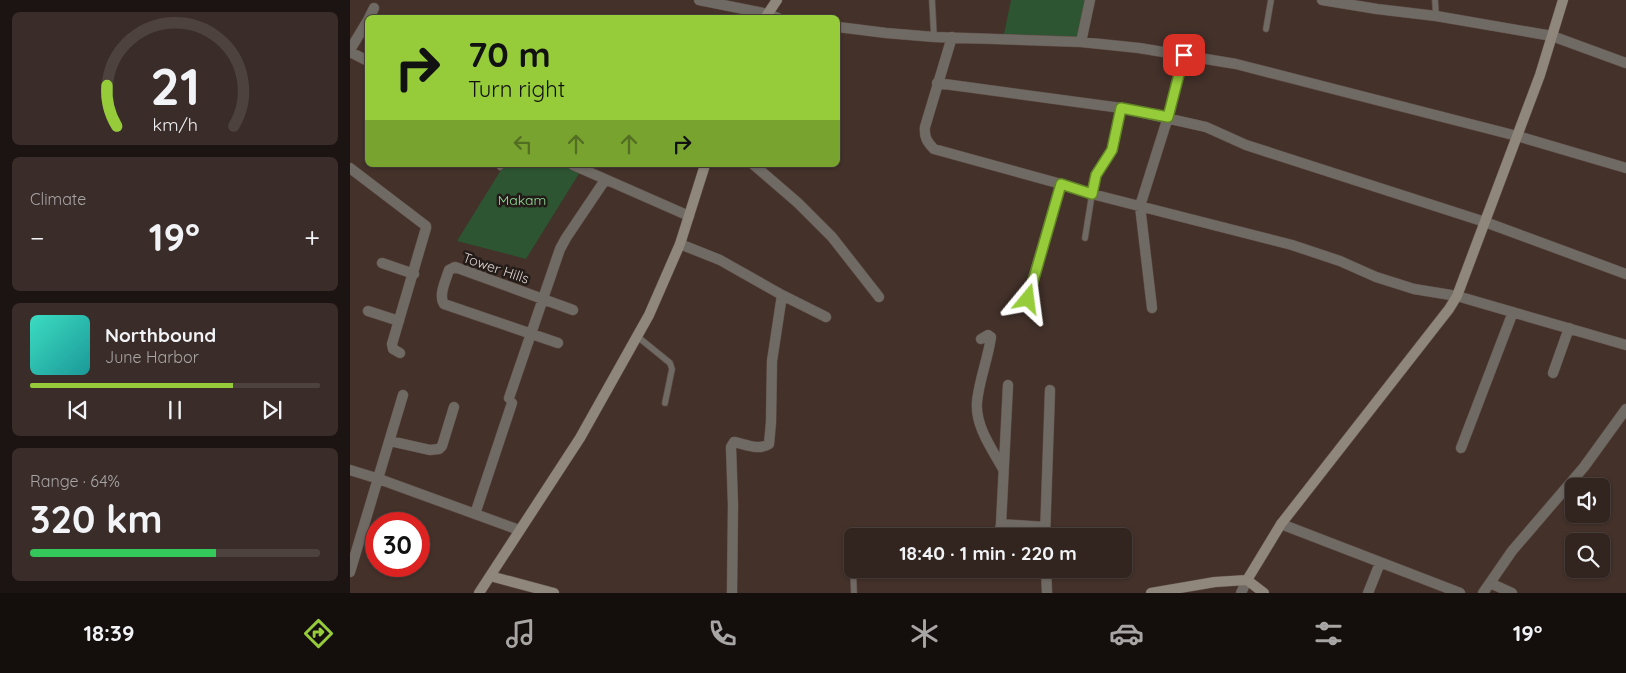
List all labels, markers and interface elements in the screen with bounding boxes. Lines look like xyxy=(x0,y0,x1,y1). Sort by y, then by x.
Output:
text: 70 m xyxy=(468,32,551,76)
pin xyxy=(1163,34,1205,76)
icon: right xyxy=(385,35,450,100)
icon: arrive xyxy=(1170,41,1198,69)
text: 21 xyxy=(150,53,200,118)
text: Turn right xyxy=(468,75,565,103)
text: km/h xyxy=(152,113,198,135)
icon: left xyxy=(509,130,537,158)
icon: ahead xyxy=(562,130,590,158)
icon: ahead xyxy=(615,130,643,158)
icon: right xyxy=(668,130,696,158)
text: Climate xyxy=(30,189,86,209)
park label: Makam xyxy=(498,191,546,209)
text: 19° xyxy=(149,213,200,261)
text: − xyxy=(30,220,45,255)
text: + xyxy=(304,220,320,255)
street label: Tower Hills xyxy=(460,248,532,288)
position arrow xyxy=(1001,272,1053,324)
text: Northbound xyxy=(105,323,216,347)
text: June Harbor xyxy=(105,347,199,367)
icon: previous xyxy=(64,396,92,424)
icon: pause xyxy=(161,396,189,424)
icon: next xyxy=(258,396,286,424)
text: Range · 64% xyxy=(30,471,120,491)
map controls xyxy=(1565,478,1610,578)
button: sound xyxy=(1565,478,1610,523)
text: 320 km xyxy=(30,495,163,543)
speed limit sign: 30 xyxy=(365,512,430,577)
button: search xyxy=(1565,533,1610,578)
text: 18:40 · 1 min · 220 m xyxy=(899,541,1077,565)
icon: directions xyxy=(301,616,336,651)
icon: music xyxy=(503,616,538,651)
icon: phone xyxy=(705,616,740,651)
icon: climate xyxy=(907,616,942,651)
icon: car xyxy=(1109,616,1144,651)
icon: filters xyxy=(1311,616,1346,651)
text: 18:39 xyxy=(83,619,134,647)
text: 19° xyxy=(1513,619,1542,647)

